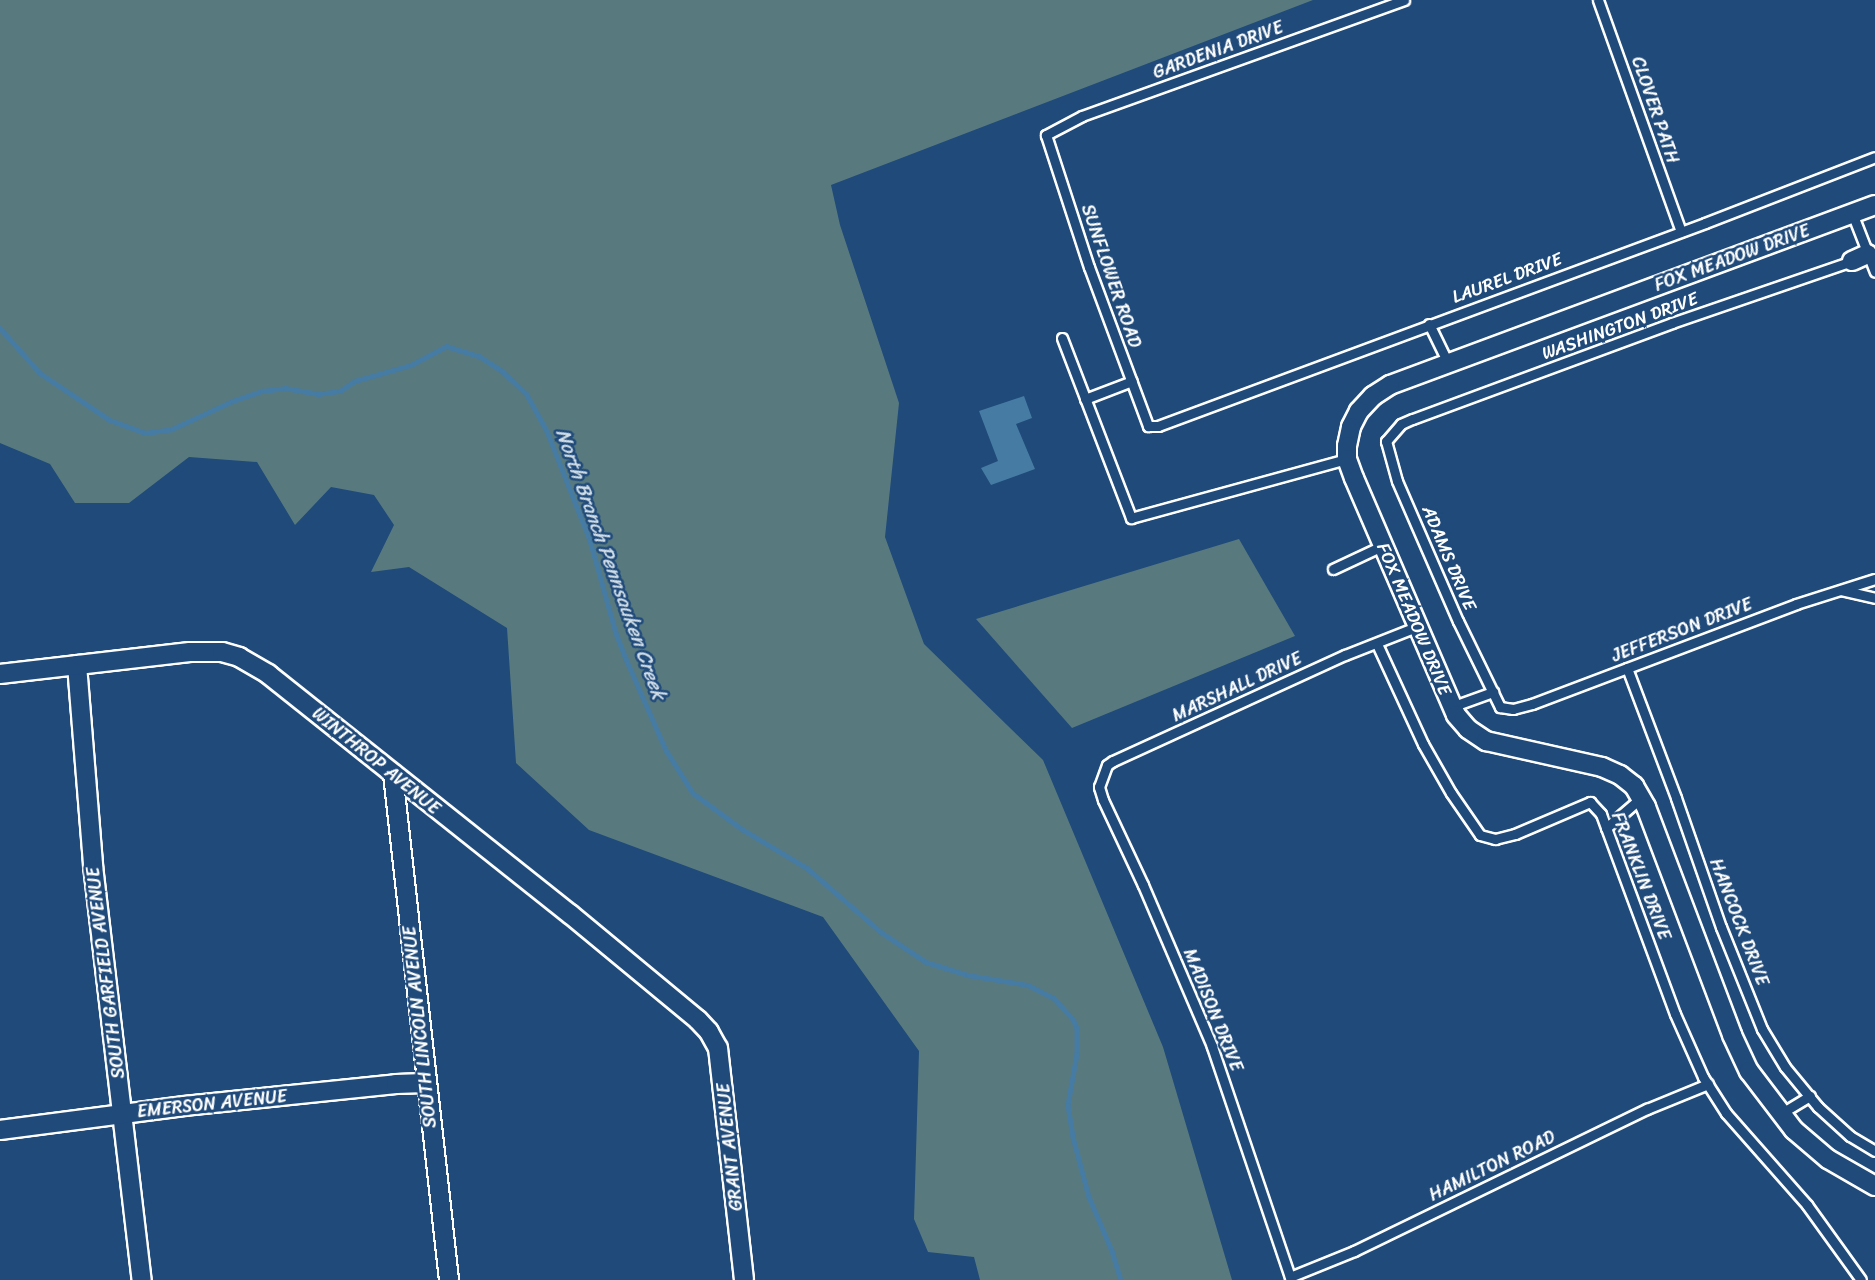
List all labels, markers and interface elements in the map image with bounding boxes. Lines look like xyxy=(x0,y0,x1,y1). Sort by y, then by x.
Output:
street label: GARDENIA DRIVE xyxy=(1149,16,1287,84)
street label: CLOVER PATH xyxy=(1627,54,1683,166)
street label: SUNFLOWER ROAD xyxy=(1076,201,1146,351)
street label: FOX MEADOW DRIVE xyxy=(1651,220,1813,296)
street label: LAUREL DRIVE xyxy=(1449,248,1565,308)
street label: WASHINGTON DRIVE xyxy=(1539,288,1701,364)
water label: North Branch Pennsauken Creek xyxy=(551,426,671,702)
street label: ADAMS DRIVE xyxy=(1417,502,1481,614)
street label: FOX MEADOW DRIVE xyxy=(1372,539,1456,699)
street label: JEFFERSON DRIVE xyxy=(1609,593,1755,667)
street label: MARSHALL DRIVE xyxy=(1168,647,1306,727)
street label: WINTHROP AVENUE xyxy=(307,702,445,820)
street label: FRANKLIN DRIVE xyxy=(1606,808,1676,944)
street label: HANCOCK DRIVE xyxy=(1705,855,1773,989)
street label: SOUTH GARFIELD AVENUE xyxy=(82,867,130,1079)
street label: SOUTH LINCOLN AVENUE xyxy=(399,924,441,1130)
street label: MADISON DRIVE xyxy=(1178,945,1248,1075)
street label: GRANT AVENUE xyxy=(713,1082,747,1212)
street label: EMERSON AVENUE xyxy=(136,1085,288,1123)
street label: HAMILTON ROAD xyxy=(1425,1126,1559,1206)

